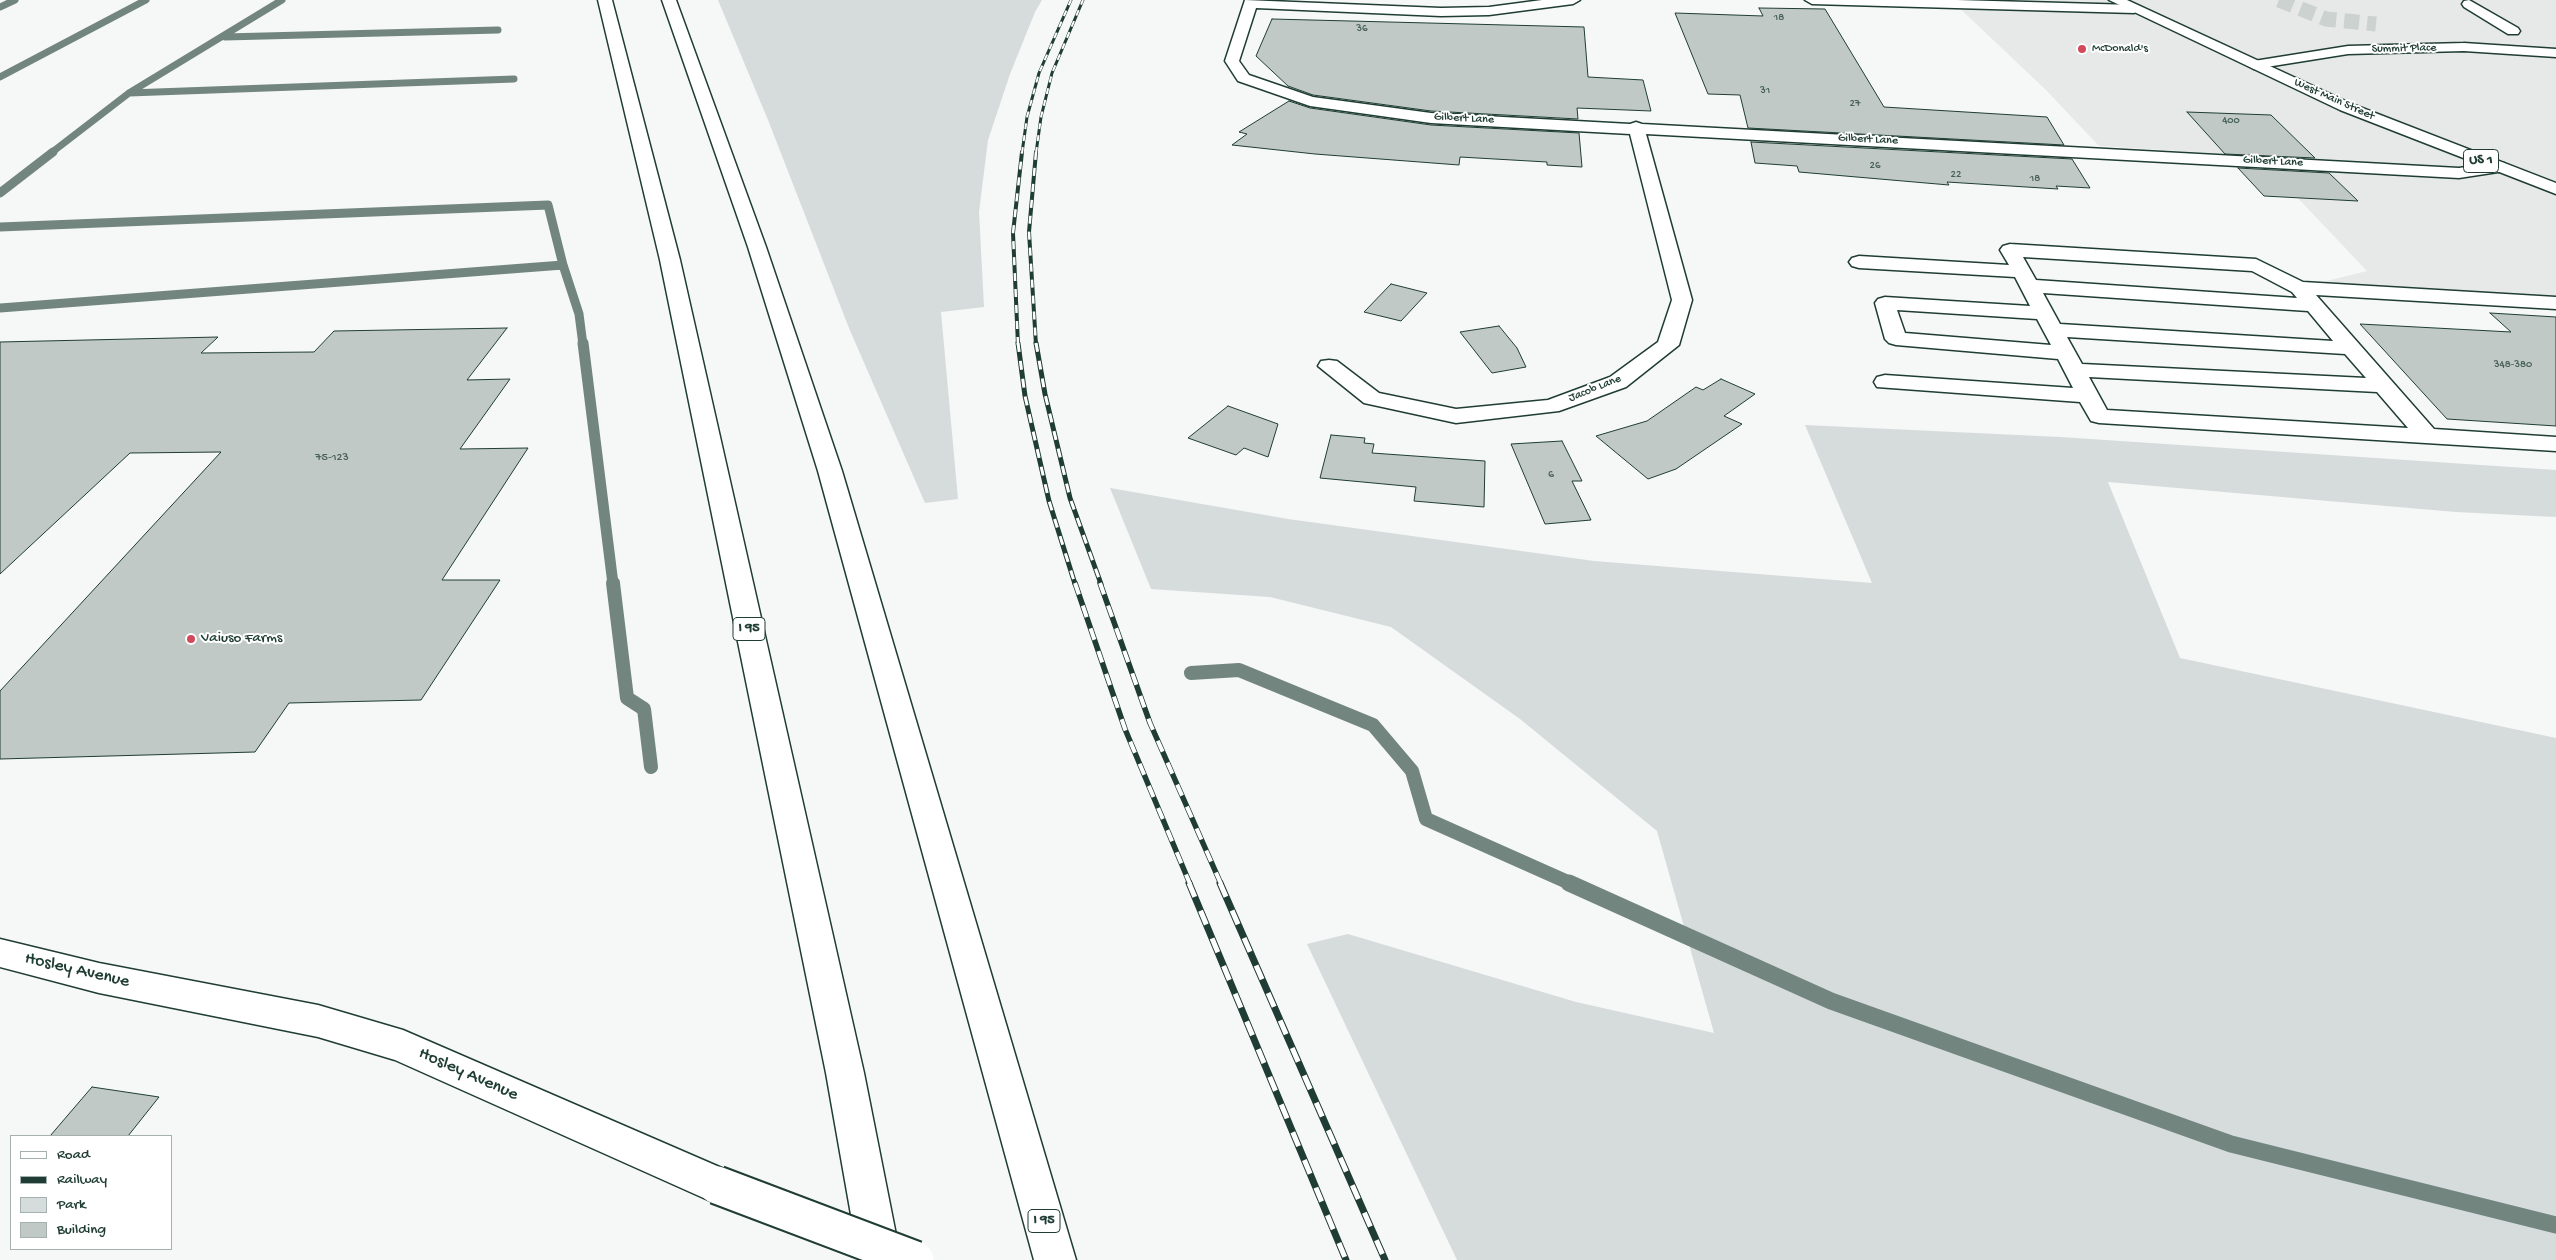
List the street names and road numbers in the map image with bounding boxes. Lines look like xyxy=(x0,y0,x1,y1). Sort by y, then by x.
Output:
street label: Summit Place xyxy=(2371,41,2437,57)
street label: West Main Street xyxy=(2291,76,2377,124)
street label: Gilbert Lane xyxy=(1434,110,1494,128)
street label: Gilbert Lane xyxy=(1838,131,1898,149)
road number: US 1 xyxy=(2464,150,2498,172)
street label: Gilbert Lane xyxy=(2243,153,2303,171)
street label: Jacob Lane xyxy=(1567,372,1623,406)
road number: I 95 xyxy=(733,618,765,640)
street label: Hosley Avenue xyxy=(23,948,131,994)
street label: Hosley Avenue xyxy=(415,1043,521,1107)
road number: I 95 xyxy=(1028,1210,1060,1232)

